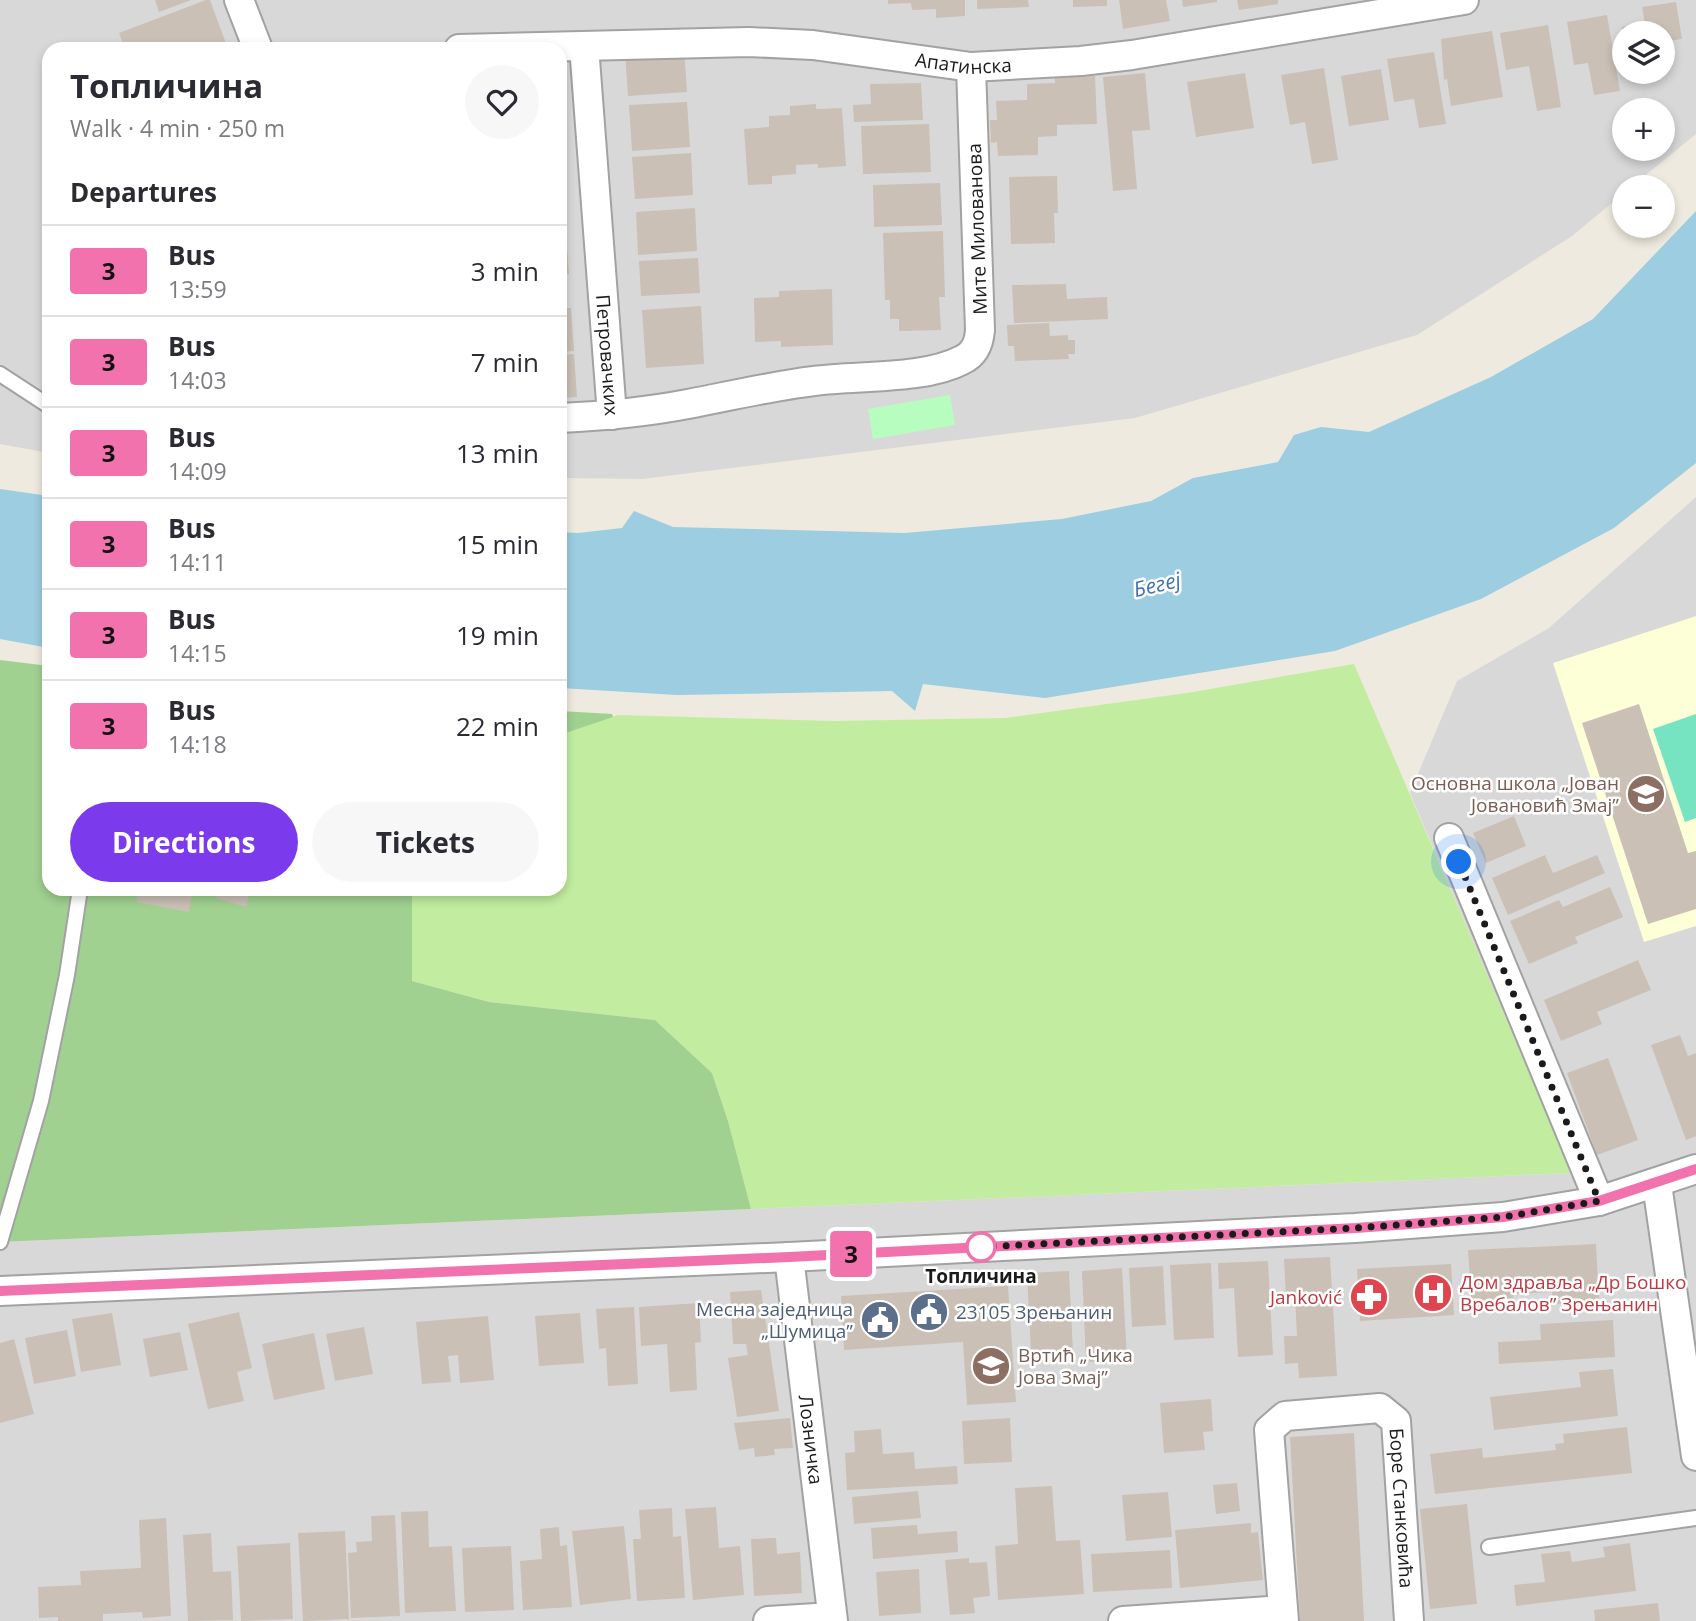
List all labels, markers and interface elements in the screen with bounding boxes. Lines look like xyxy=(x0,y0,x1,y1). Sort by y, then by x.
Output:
map controls xyxy=(1612,21,1675,238)
button: layers xyxy=(1612,21,1675,84)
street label: Апатинска xyxy=(914,46,1012,80)
text: Топличина xyxy=(70,63,263,108)
button: heart xyxy=(465,65,539,139)
button: + xyxy=(1612,98,1675,161)
text: Walk · 4 min · 250 m xyxy=(70,112,285,144)
street label: Мите Милованова xyxy=(961,143,993,315)
text: Departures xyxy=(70,174,217,210)
button: − xyxy=(1612,175,1675,238)
text: Bus xyxy=(168,237,215,273)
text: 3 min xyxy=(471,253,539,289)
text: 3 xyxy=(102,254,115,287)
text: 13:59 xyxy=(168,273,227,305)
street label: Петровачких xyxy=(590,294,625,417)
text: Bus xyxy=(168,328,215,364)
text: 7 min xyxy=(471,344,539,380)
text: 3 xyxy=(102,345,115,378)
text: 14:03 xyxy=(168,364,227,396)
text: Bus xyxy=(168,419,215,455)
text: 13 min xyxy=(456,435,539,471)
text: 3 xyxy=(102,436,115,469)
text: 14:09 xyxy=(168,455,227,487)
text: Bus xyxy=(168,510,215,546)
text: 15 min xyxy=(456,526,539,562)
text: 3 xyxy=(102,527,115,560)
text: 14:11 xyxy=(168,546,227,578)
water label: Бегеј xyxy=(1131,565,1184,603)
text: Bus xyxy=(168,601,215,637)
text: 19 min xyxy=(456,617,539,653)
text: 3 xyxy=(102,618,115,651)
text: 14:15 xyxy=(168,637,227,669)
text: Bus xyxy=(168,692,215,728)
text: 22 min xyxy=(456,708,539,744)
text: 3 xyxy=(102,709,115,742)
text: 14:18 xyxy=(168,728,227,760)
place label: Основна школа „Јован Јовановић Змај” xyxy=(1411,770,1619,818)
school or university icon: Основна школа „Јован Јовановић Змај” xyxy=(1625,773,1667,815)
button: Directions xyxy=(70,802,298,882)
button: Tickets xyxy=(312,802,539,882)
your location xyxy=(1441,844,1476,879)
line badge: 3 xyxy=(828,1231,874,1277)
marker: Топличина xyxy=(966,1232,996,1262)
text: 3 xyxy=(844,1237,858,1270)
place label: Топличина xyxy=(925,1263,1037,1289)
place label: Дом здравља „Др Бошко Вребалов” Зрењанин xyxy=(1460,1269,1686,1317)
hospital icon: Дом здравља „Др Бошко Вребалов” Зрењанин xyxy=(1412,1272,1454,1314)
pharmacy icon: Janković xyxy=(1348,1276,1390,1318)
place label: Janković xyxy=(1268,1284,1342,1310)
public building icon: 23105 Зрењанин xyxy=(908,1291,950,1333)
place label: Месна заједница „Шумица” xyxy=(696,1296,853,1344)
public building icon: Месна заједница „Шумица” xyxy=(859,1299,901,1341)
place label: 23105 Зрењанин xyxy=(956,1299,1112,1325)
place label: Вртић „Чика Јова Змај” xyxy=(1016,1342,1133,1390)
school or university icon: Вртић „Чика Јова Змај” xyxy=(970,1345,1012,1387)
street label: Лозничка xyxy=(793,1393,829,1486)
street label: Боре Станковића xyxy=(1383,1427,1420,1589)

